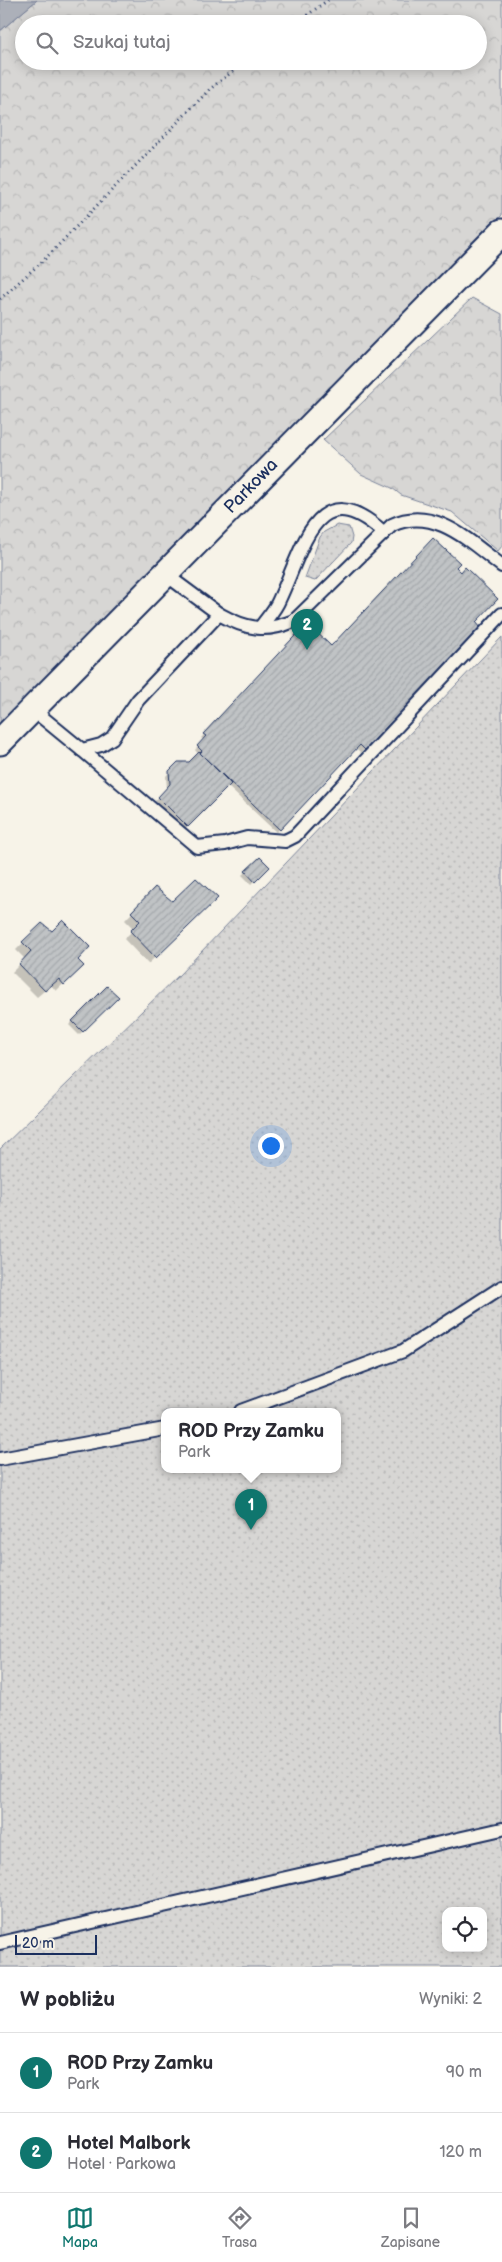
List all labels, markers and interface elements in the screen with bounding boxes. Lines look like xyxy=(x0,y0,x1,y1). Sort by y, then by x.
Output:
search box xyxy=(15,15,487,70)
icon: search xyxy=(33,29,61,57)
text: Szukaj tutaj xyxy=(73,31,170,54)
street label: Parkowa xyxy=(220,454,282,518)
pin: 2 xyxy=(291,609,323,650)
your location xyxy=(258,1133,284,1159)
popup xyxy=(161,1408,341,1473)
text: ROD Przy Zamku xyxy=(178,1420,324,1443)
text: Park xyxy=(178,1443,210,1462)
pin: 1 xyxy=(235,1489,267,1530)
map controls xyxy=(442,1907,487,1952)
button: locate xyxy=(442,1907,487,1952)
scale bar xyxy=(15,1932,98,1955)
text: 20 m xyxy=(22,1935,54,1952)
text: W pobliżu xyxy=(20,1987,115,2012)
text: Wyniki: 2 xyxy=(419,1990,482,2009)
text: ROD Przy Zamku xyxy=(67,2052,213,2075)
text: 1 xyxy=(33,2063,39,2082)
text: 90 m xyxy=(446,2063,482,2082)
text: Park xyxy=(67,2075,99,2094)
text: Hotel Malbork xyxy=(67,2132,190,2155)
text: 2 xyxy=(31,2143,41,2162)
text: 120 m xyxy=(439,2143,482,2162)
text: Hotel · Parkowa xyxy=(67,2155,176,2174)
tab: Mapa xyxy=(62,2204,98,2251)
tab: Trasa xyxy=(222,2204,257,2251)
tab: Zapisane xyxy=(381,2204,440,2251)

